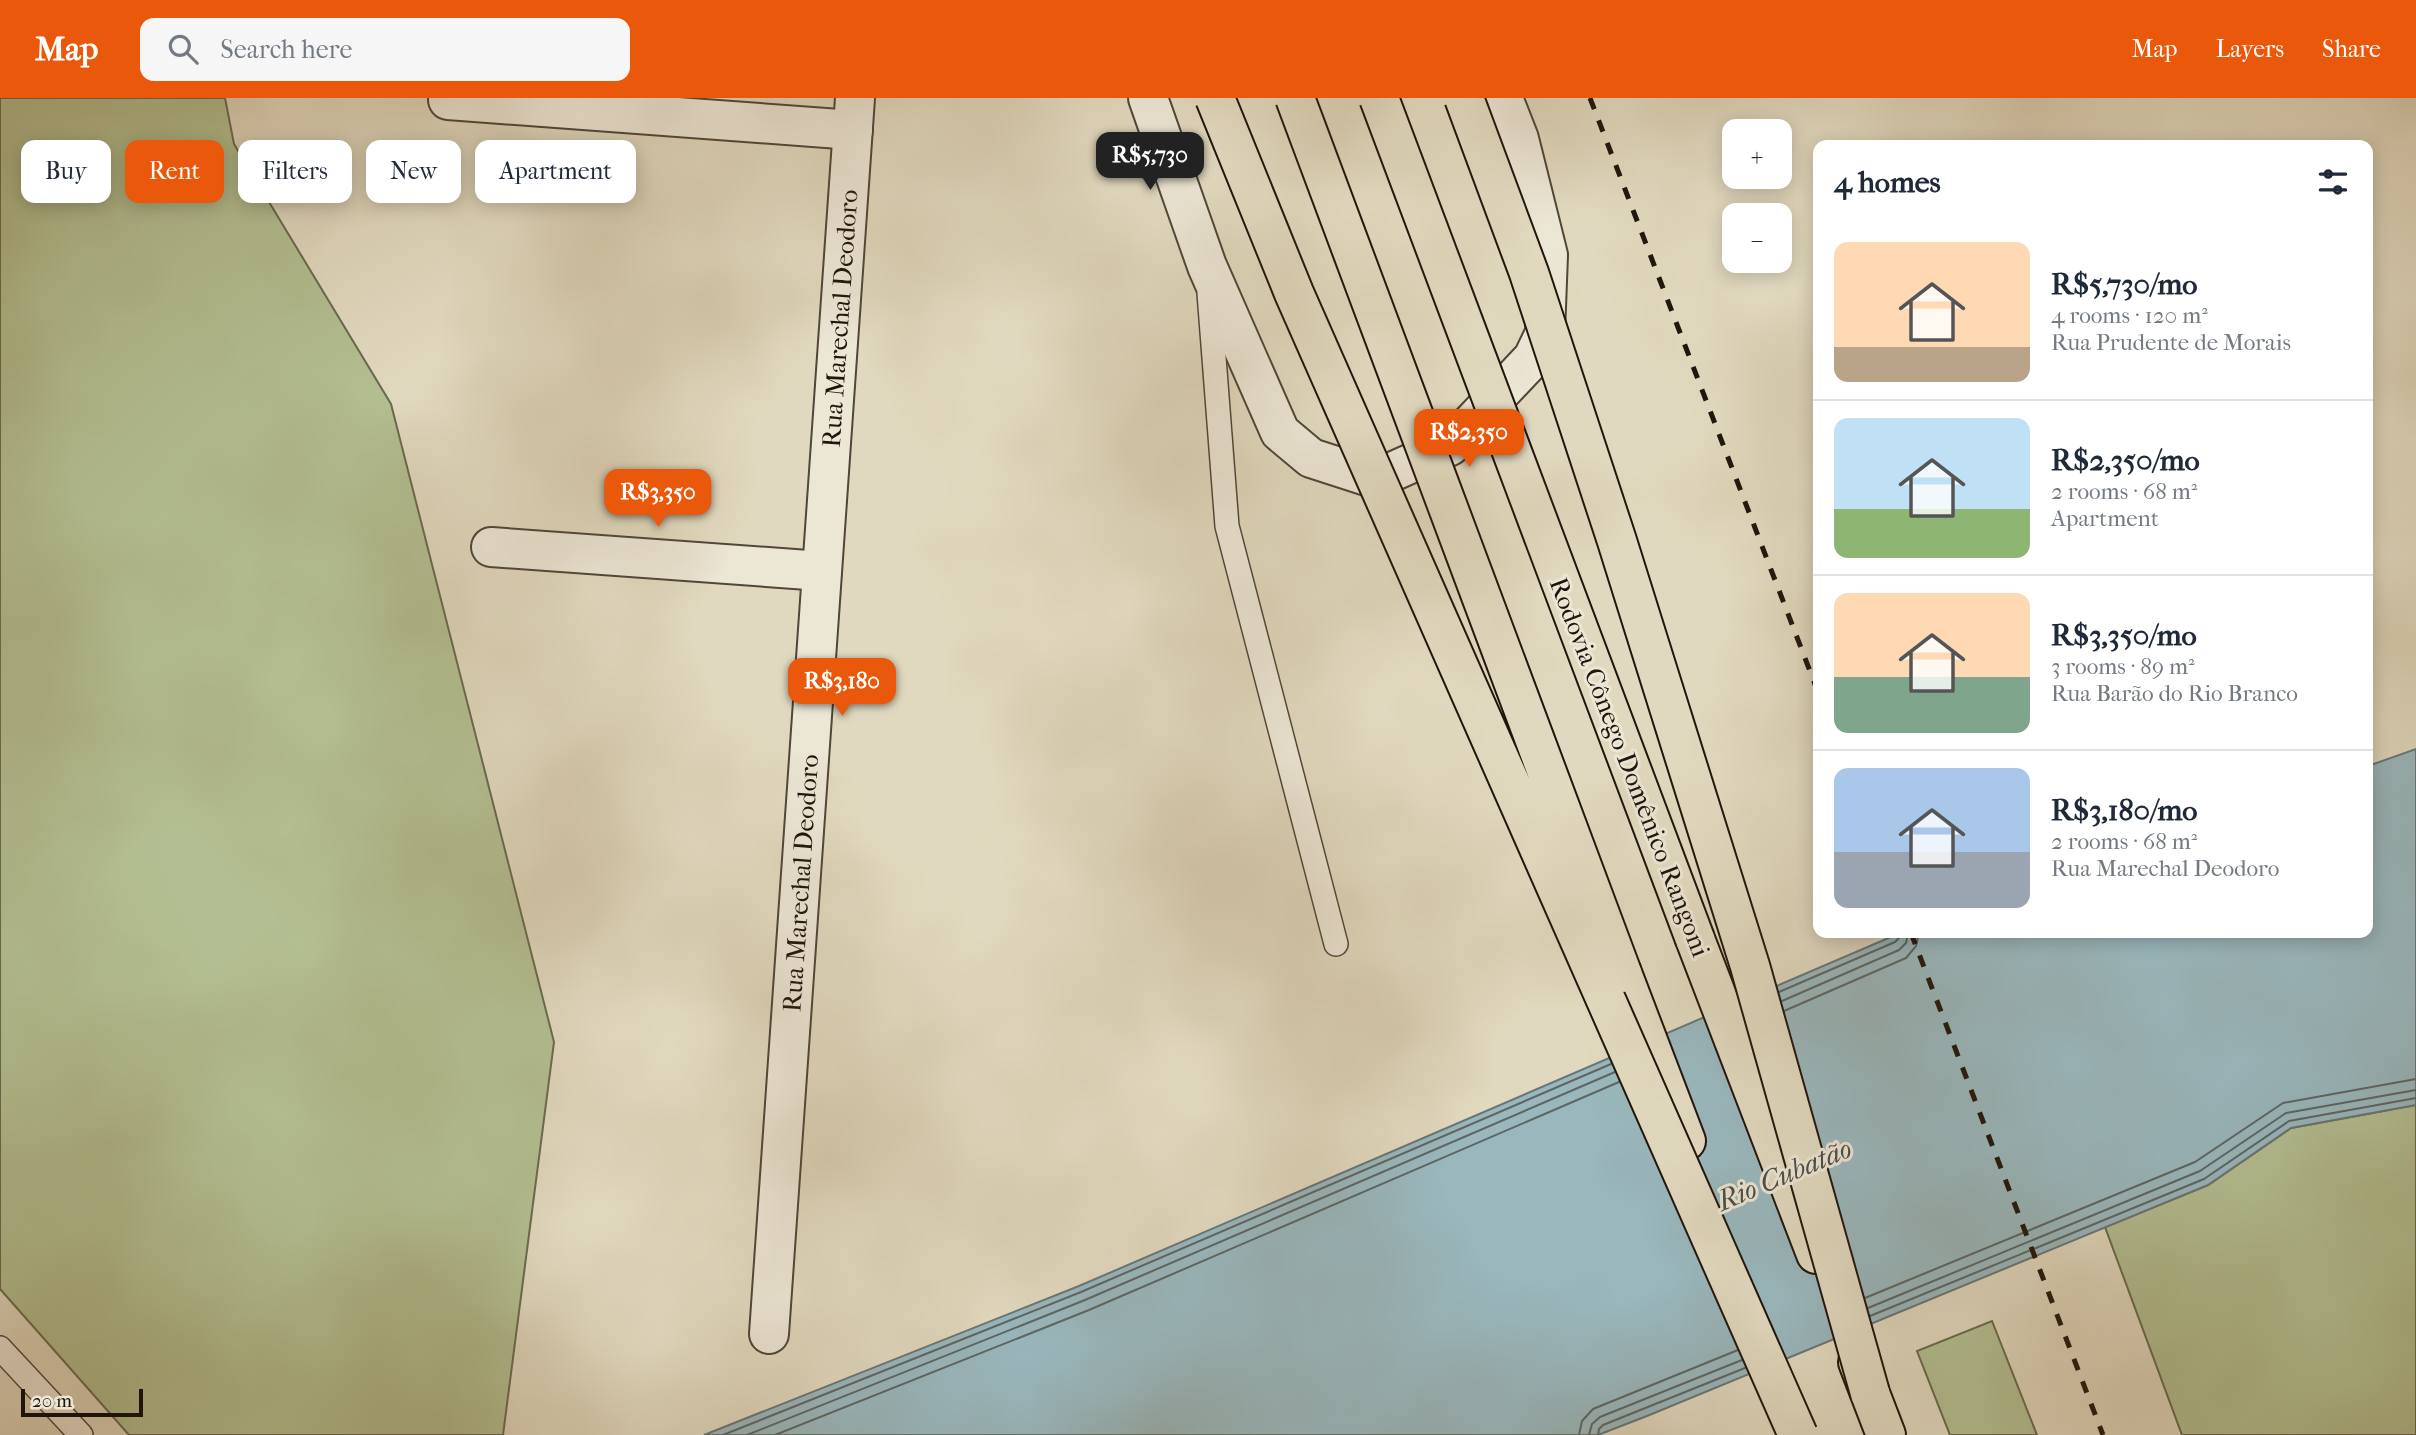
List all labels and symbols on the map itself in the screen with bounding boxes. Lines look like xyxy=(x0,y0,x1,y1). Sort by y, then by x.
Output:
pin: R$5,730 xyxy=(1085,132,1215,192)
street label: Rua Marechal Deodoro xyxy=(816,189,865,448)
pin: R$2,350 xyxy=(1404,410,1534,469)
pin: R$3,350 xyxy=(593,470,723,529)
street label: Rodovia Cônego Domênico Rangoni xyxy=(1543,573,1716,962)
pin: R$3,180 xyxy=(777,658,907,718)
street label: Rua Marechal Deodoro xyxy=(776,753,825,1013)
water label: Rio Cubatão xyxy=(1710,1131,1856,1218)
scale bar xyxy=(21,1386,144,1418)

